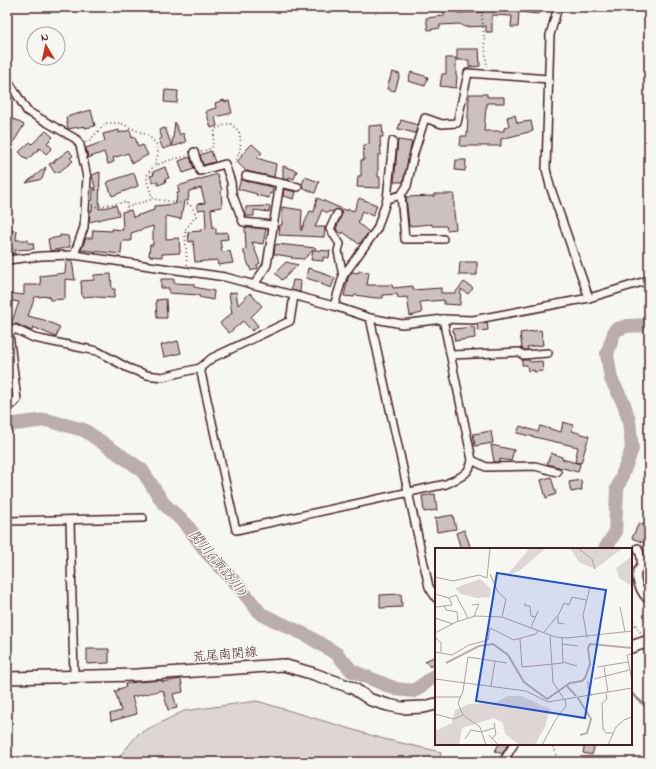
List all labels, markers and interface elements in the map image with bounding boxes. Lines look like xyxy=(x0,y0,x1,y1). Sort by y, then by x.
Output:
north arrow xyxy=(26,26,66,66)
text: N xyxy=(40,29,50,46)
water label: 関川(諏訪川) xyxy=(183,526,252,602)
inset map xyxy=(435,548,632,745)
street label: 荒尾南関線 xyxy=(192,643,259,667)

